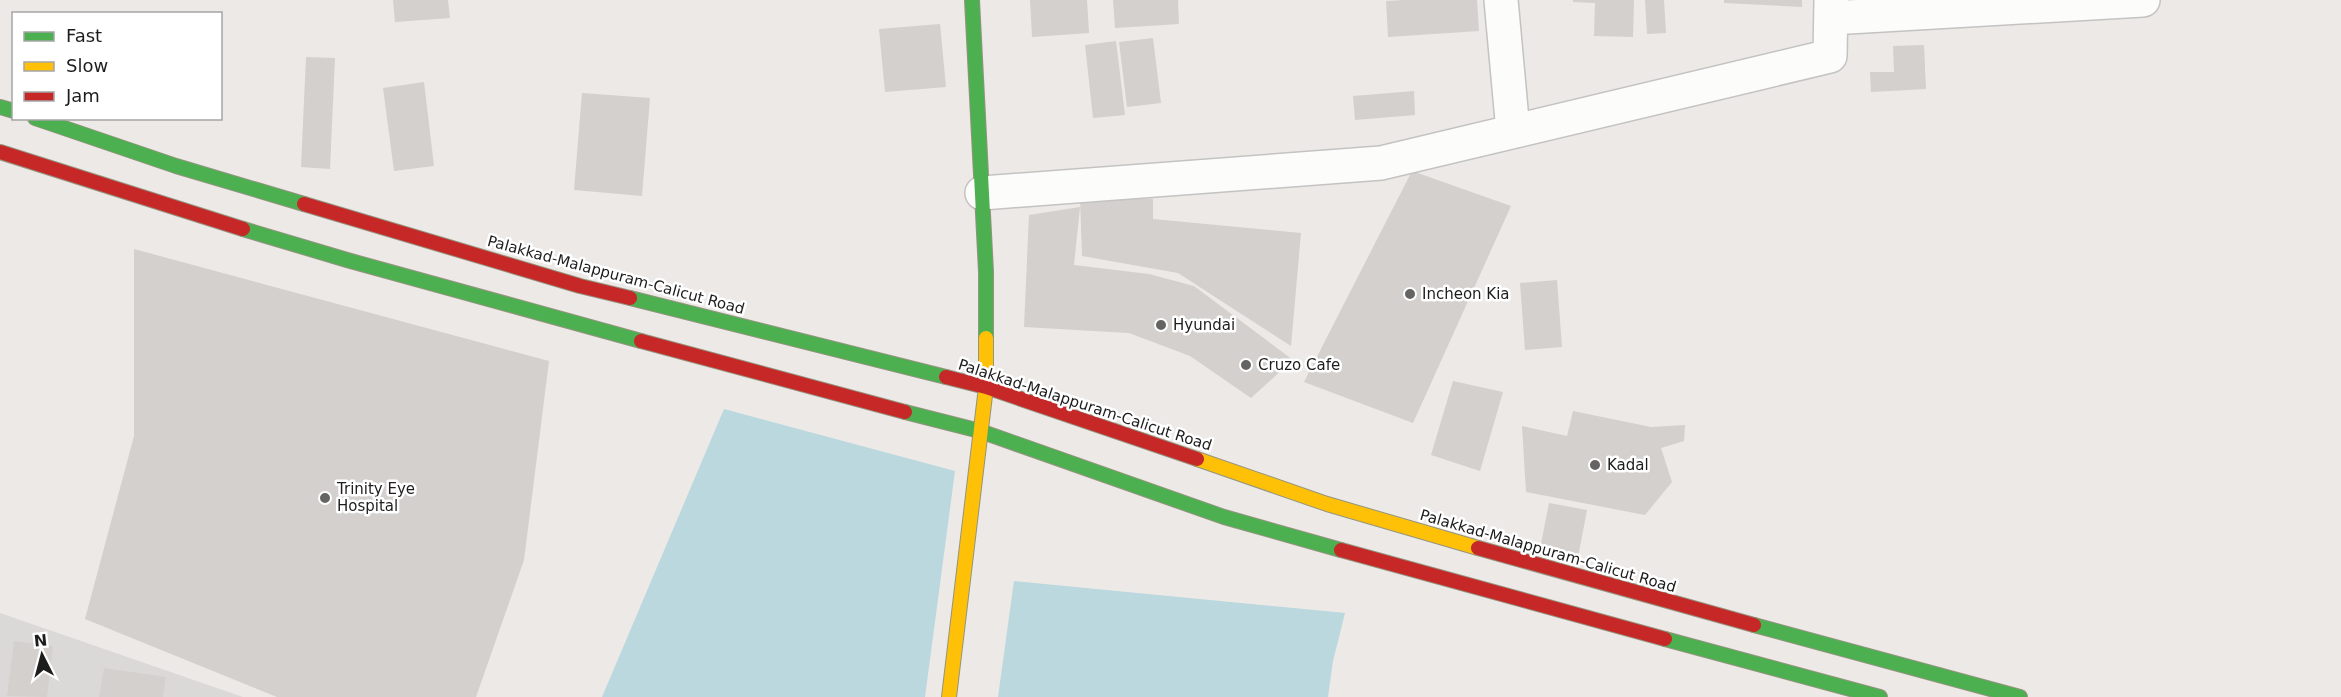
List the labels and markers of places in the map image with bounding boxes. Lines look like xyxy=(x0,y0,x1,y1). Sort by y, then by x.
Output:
place label: Incheon Kia xyxy=(1422,285,1510,303)
marker: Incheon Kia xyxy=(1403,287,1417,301)
place label: Hyundai xyxy=(1173,316,1235,334)
marker: Hyundai xyxy=(1154,318,1168,332)
place label: Cruzo Cafe xyxy=(1258,356,1340,374)
marker: Cruzo Cafe xyxy=(1239,358,1253,372)
place label: Kadal xyxy=(1607,456,1649,474)
marker: Kadal xyxy=(1588,458,1602,472)
place label: Trinity Eye Hospital xyxy=(336,480,415,515)
marker: Trinity Eye Hospital xyxy=(318,491,332,505)

